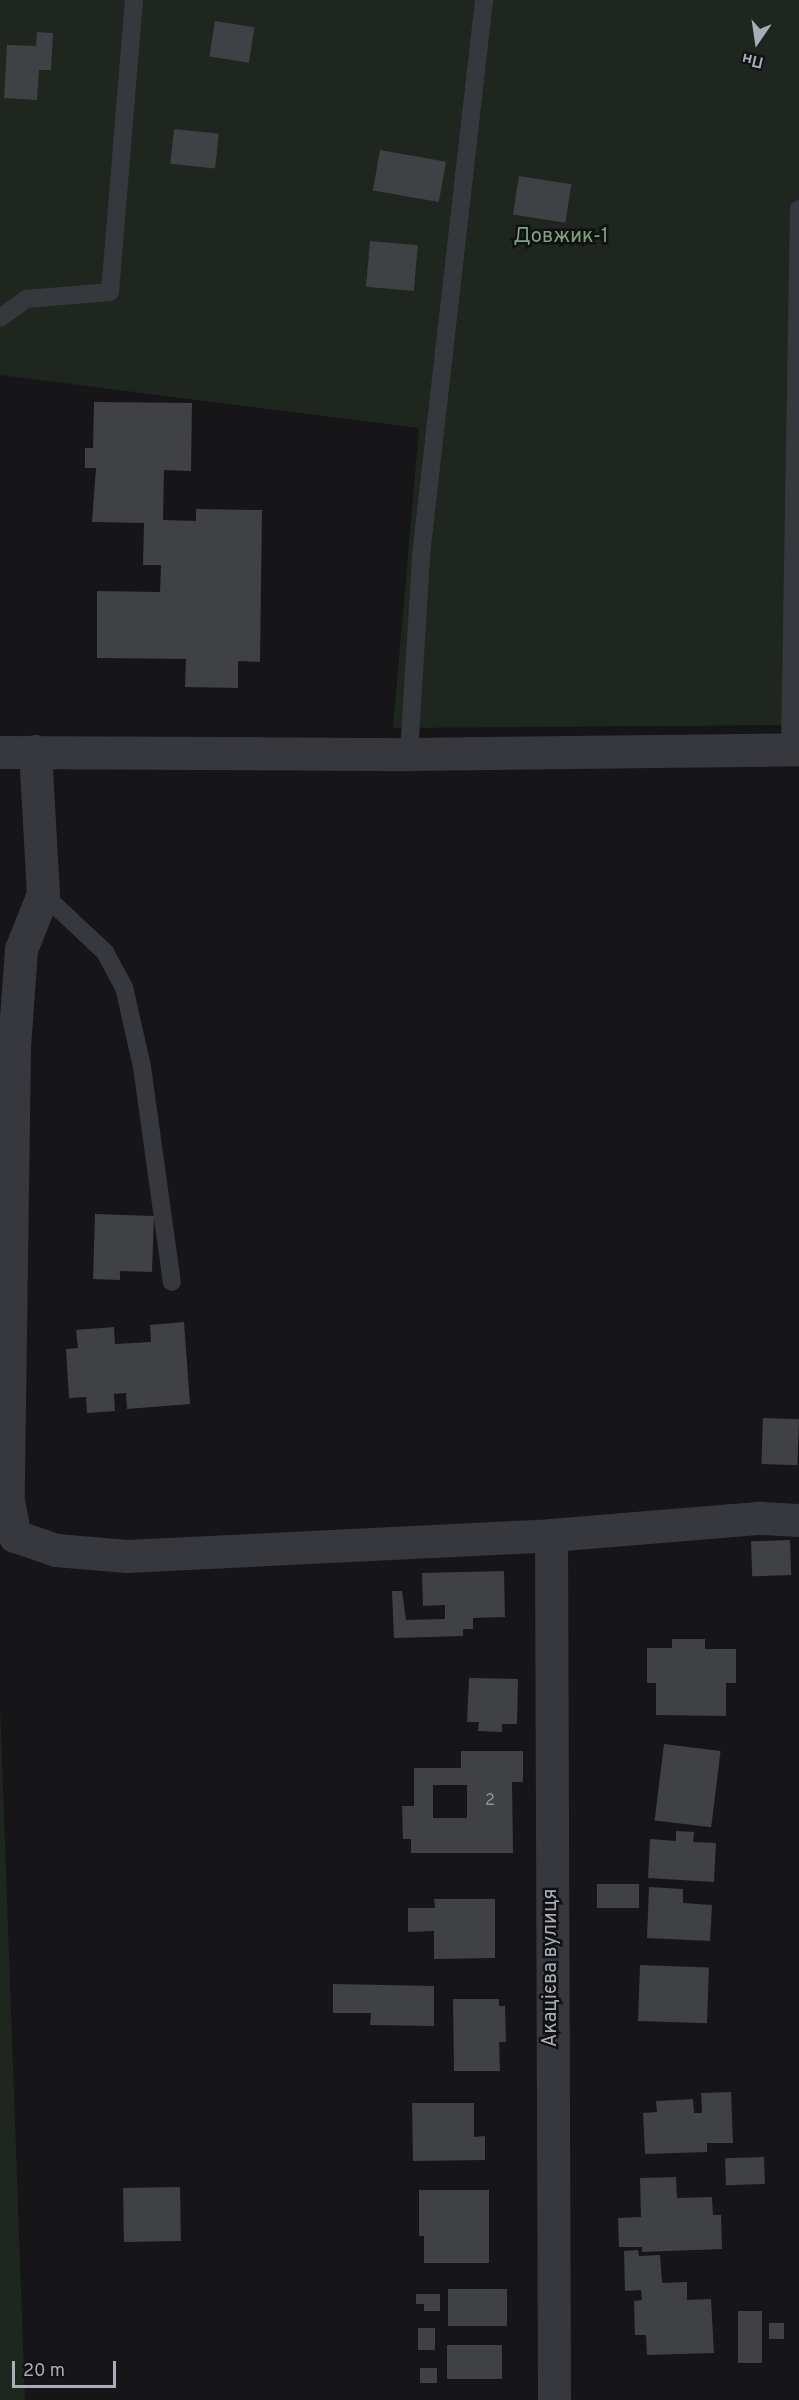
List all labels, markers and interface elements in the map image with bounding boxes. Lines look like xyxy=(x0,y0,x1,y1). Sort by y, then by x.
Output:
north arrow xyxy=(727,12,787,72)
text: Пн xyxy=(740,47,766,72)
park label: Довжик-1 xyxy=(514,225,608,249)
house number: 2 xyxy=(485,1791,495,1811)
street label: Акацієва вулиця xyxy=(539,1889,563,2047)
scale bar xyxy=(15,2349,118,2387)
text: 20 m xyxy=(23,2360,65,2383)

